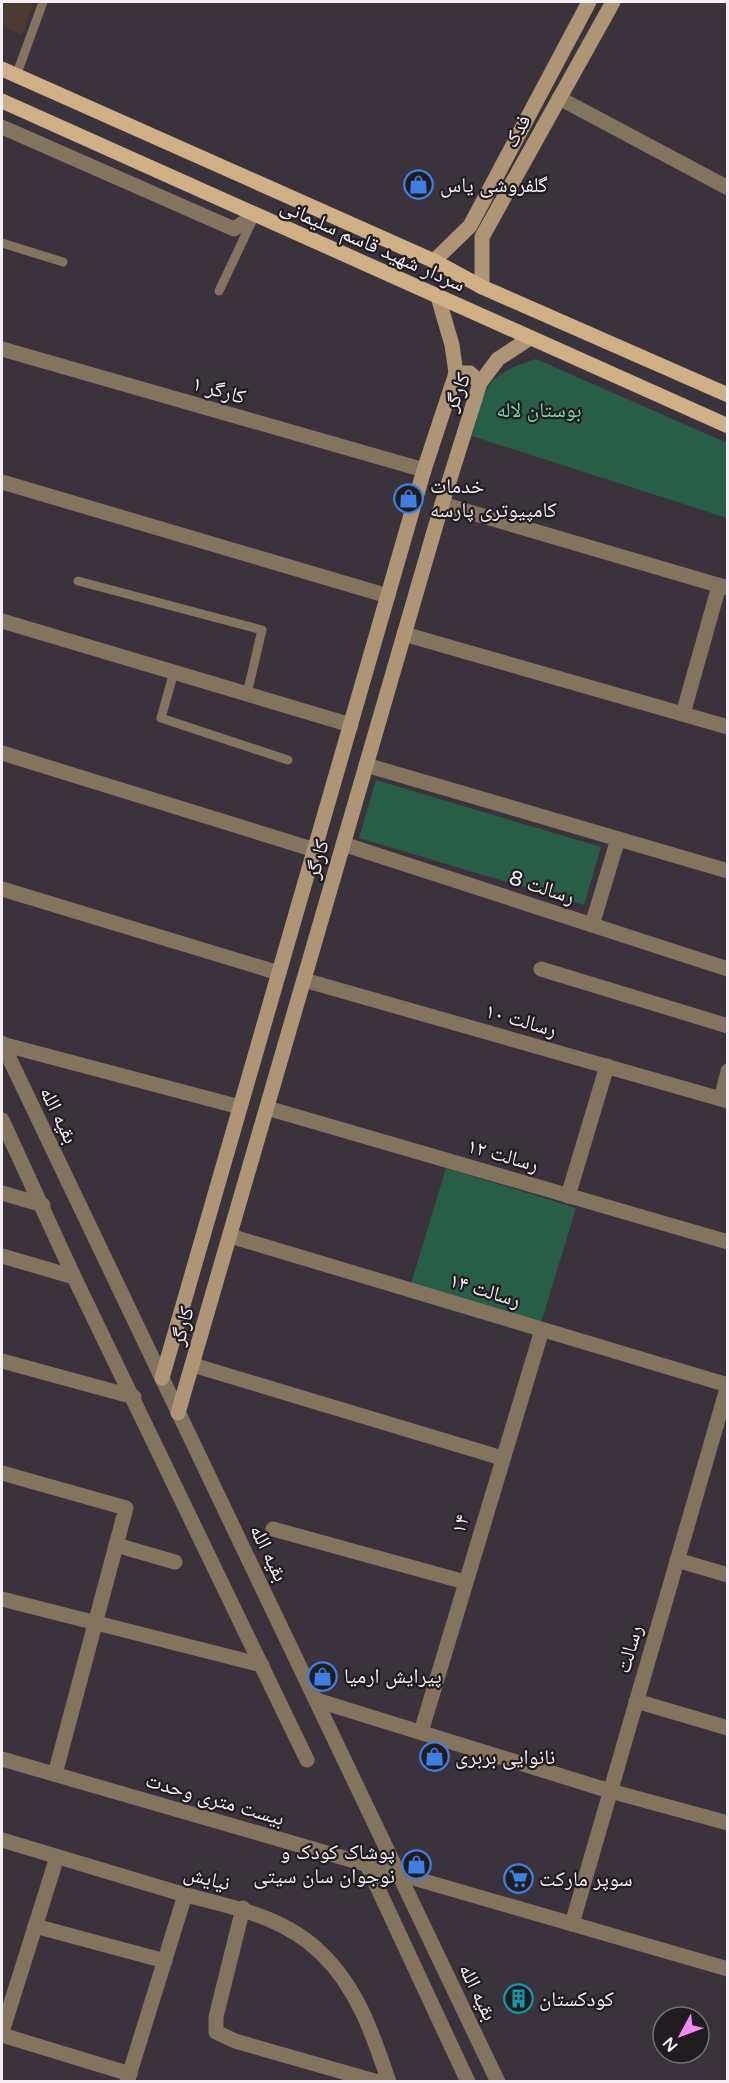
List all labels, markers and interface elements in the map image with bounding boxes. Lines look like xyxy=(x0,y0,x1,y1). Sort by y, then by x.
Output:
street label: فدک xyxy=(498,110,537,152)
shop icon: گلفروشی یاس xyxy=(403,169,435,201)
place label: گلفروشی یاس xyxy=(440,173,548,198)
street label: سردار شهید قاسم سلیمانی xyxy=(276,193,469,298)
street label: کارگر xyxy=(438,369,477,416)
street label: کارگر ۱ xyxy=(189,371,249,410)
park label: بوستان لاله xyxy=(497,398,581,423)
place label: خدمات کامپیوتری پارسه xyxy=(430,474,557,523)
shop icon: خدمات کامپیوتری پارسه xyxy=(393,482,425,514)
street label: کارگر xyxy=(300,837,335,882)
street label: رسالت 8 xyxy=(506,865,578,910)
street label: رسالت ۱۰ xyxy=(482,998,559,1043)
street label: بقیه الله xyxy=(34,1083,83,1148)
street label: رسالت ۱۲ xyxy=(464,1133,541,1178)
street label: رسالت ۱۴ xyxy=(446,1268,523,1313)
street label: کارگر xyxy=(165,1304,200,1349)
street label: ۱۴ xyxy=(446,1511,475,1537)
street label: بقیه الله xyxy=(244,1521,293,1586)
street label: رسالت xyxy=(611,1622,648,1676)
shop icon: پیرایش ارمیا xyxy=(307,1660,339,1692)
place label: پیرایش ارمیا xyxy=(344,1664,442,1689)
shop icon: نانوایی بربری xyxy=(418,1741,450,1773)
place label: نانوایی بربری xyxy=(455,1745,555,1770)
street label: بیست متری وحدت xyxy=(143,1768,287,1831)
place label: پوشاک کودک و نوجوان سان سیتی xyxy=(253,1840,395,1889)
shop icon: پوشاک کودک و نوجوان سان سیتی xyxy=(400,1848,432,1880)
street label: نیایش xyxy=(181,1861,233,1896)
supermarket icon: سوپر مارکت xyxy=(502,1863,534,1895)
place label: سوپر مارکت xyxy=(539,1867,633,1892)
street label: بقیه الله xyxy=(453,1960,502,2025)
building icon: کودکستان xyxy=(502,1983,534,2015)
place label: کودکستان xyxy=(539,1987,614,2012)
north arrow xyxy=(651,2005,711,2065)
text: N xyxy=(659,2033,682,2056)

